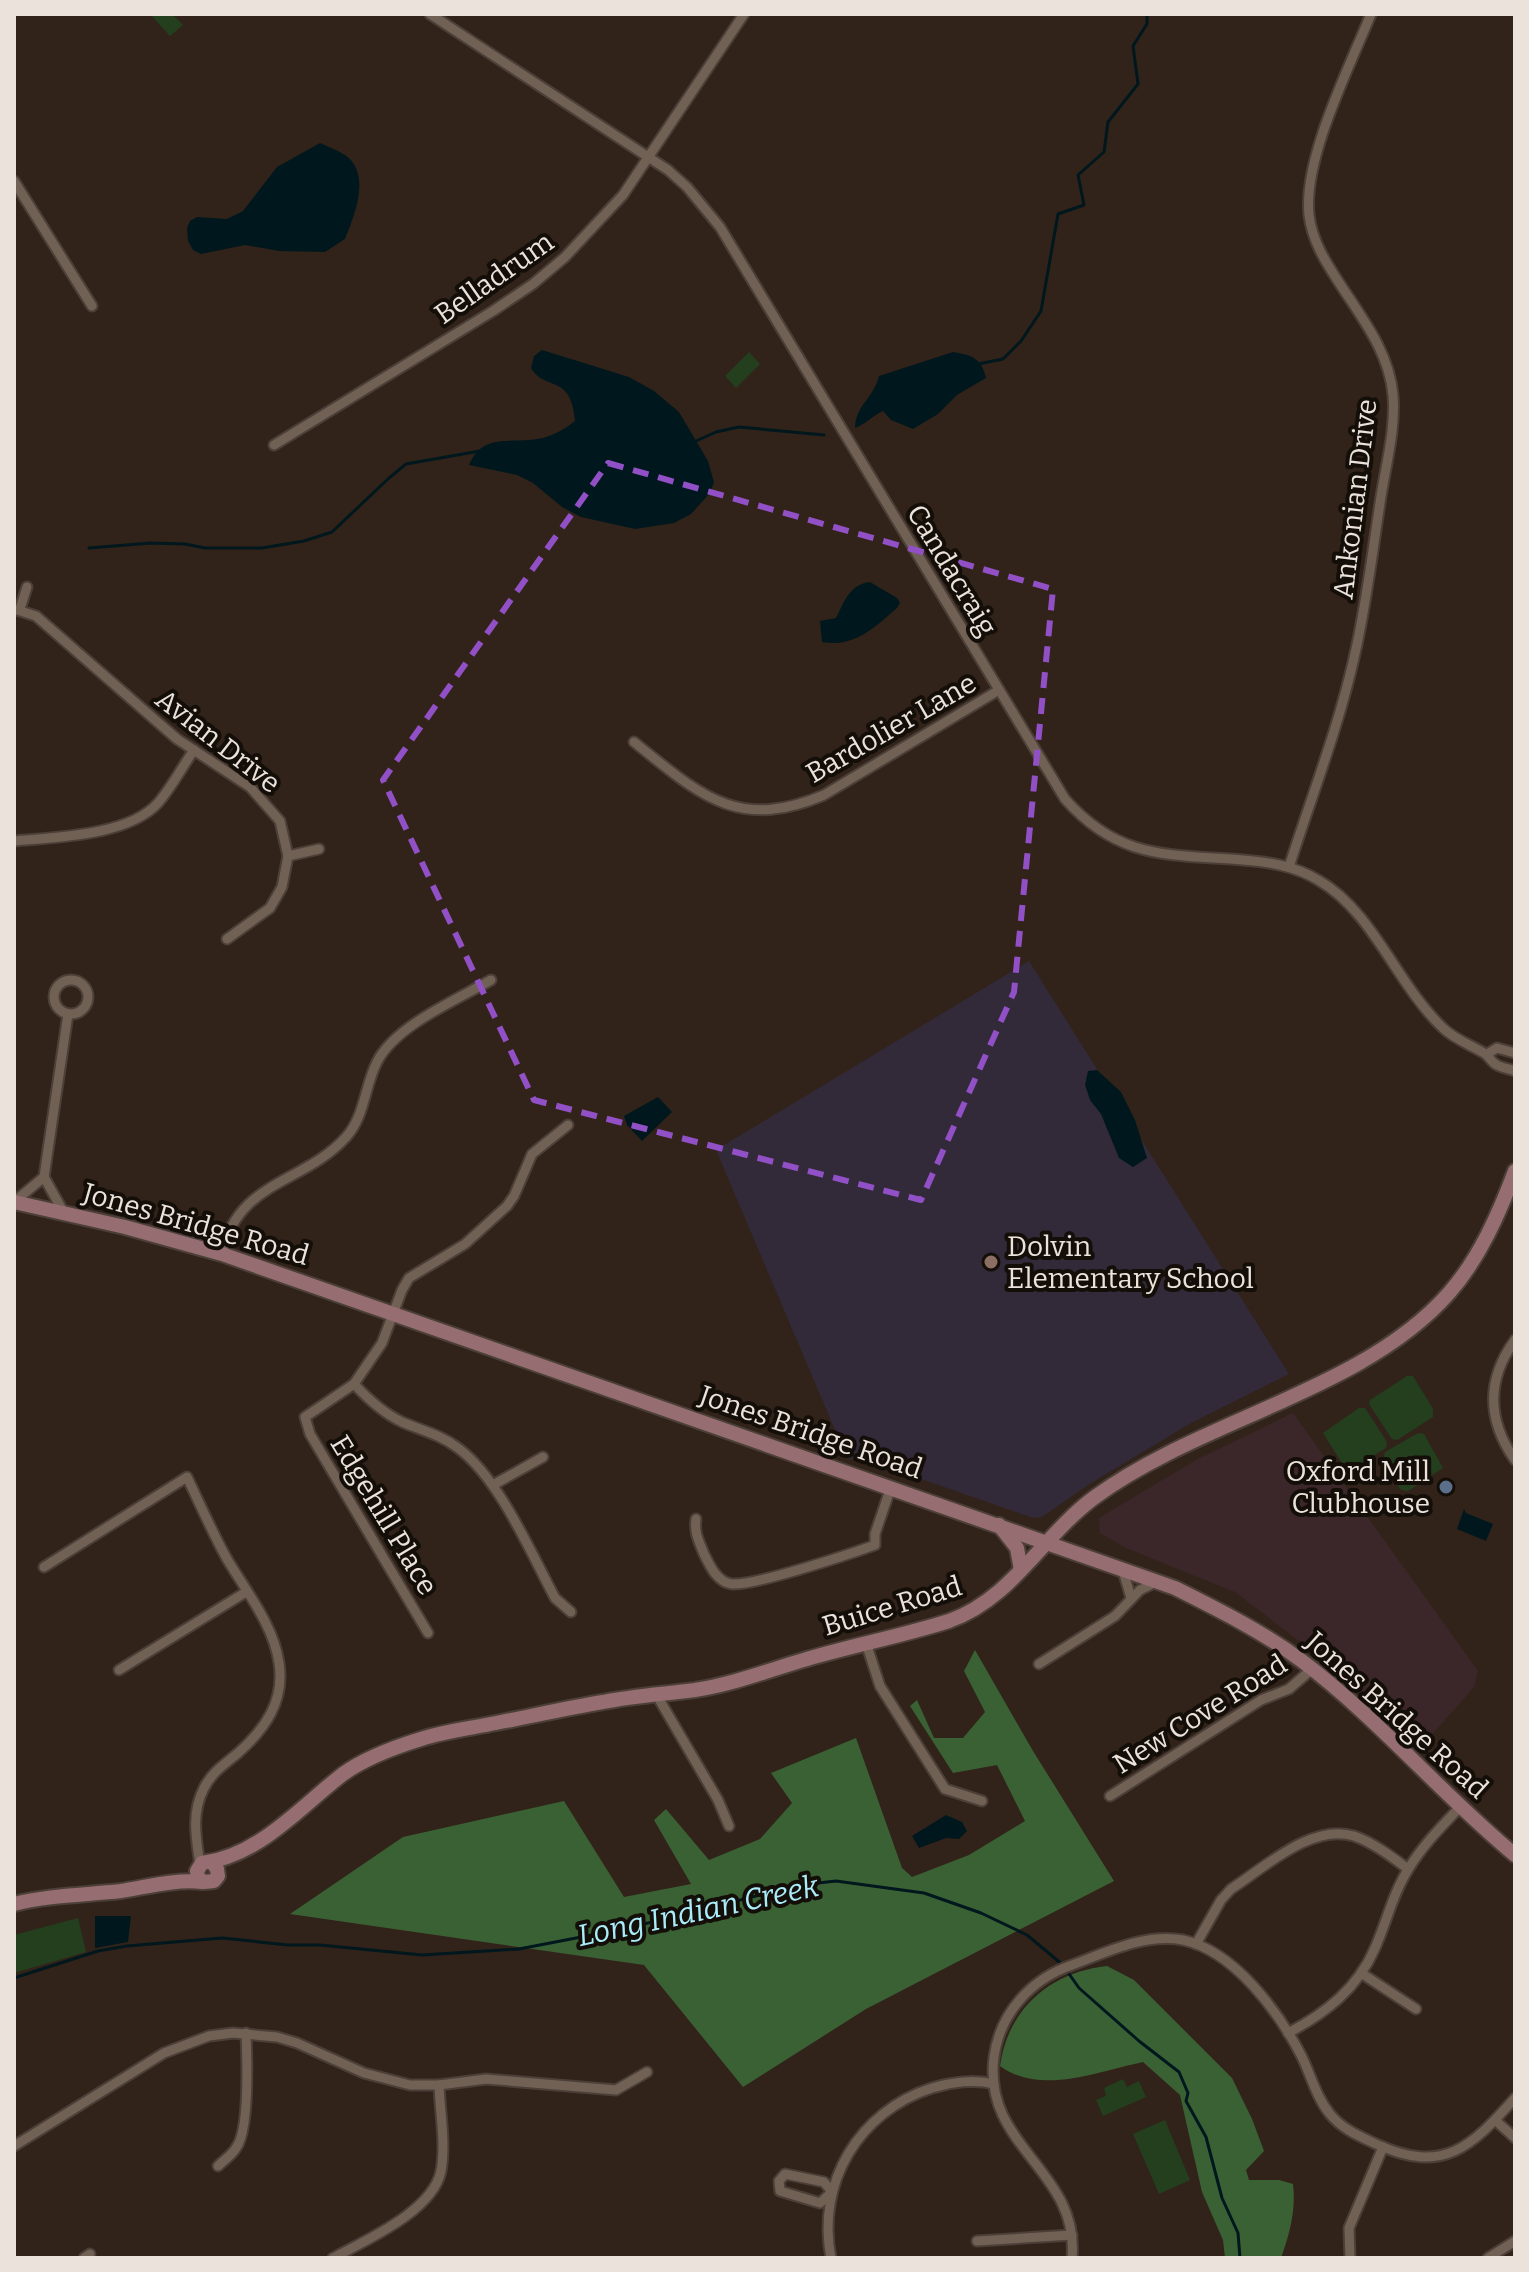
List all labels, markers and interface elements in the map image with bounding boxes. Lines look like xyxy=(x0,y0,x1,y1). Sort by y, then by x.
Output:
street label: Belladrum xyxy=(428,225,560,331)
street label: Ankonian Drive xyxy=(1326,397,1384,601)
street label: Candacraig xyxy=(900,499,1004,641)
street label: Bardolier Lane xyxy=(800,666,982,790)
street label: Avian Drive xyxy=(149,682,287,800)
street label: Jones Bridge Road xyxy=(78,1176,313,1272)
place label: Dolvin Elementary School xyxy=(1007,1230,1254,1295)
marker: Dolvin Elementary School xyxy=(982,1253,1000,1271)
street label: Jones Bridge Road xyxy=(694,1378,927,1486)
street label: Edgehill Place xyxy=(323,1429,445,1601)
place label: Oxford Mill Clubhouse xyxy=(1286,1455,1430,1520)
marker: Oxford Mill Clubhouse xyxy=(1437,1478,1455,1496)
street label: Buice Road xyxy=(818,1569,966,1643)
street label: Jones Bridge Road xyxy=(1298,1624,1495,1805)
street label: New Cove Road xyxy=(1107,1647,1293,1781)
water label: Long Indian Creek xyxy=(574,1868,823,1954)

